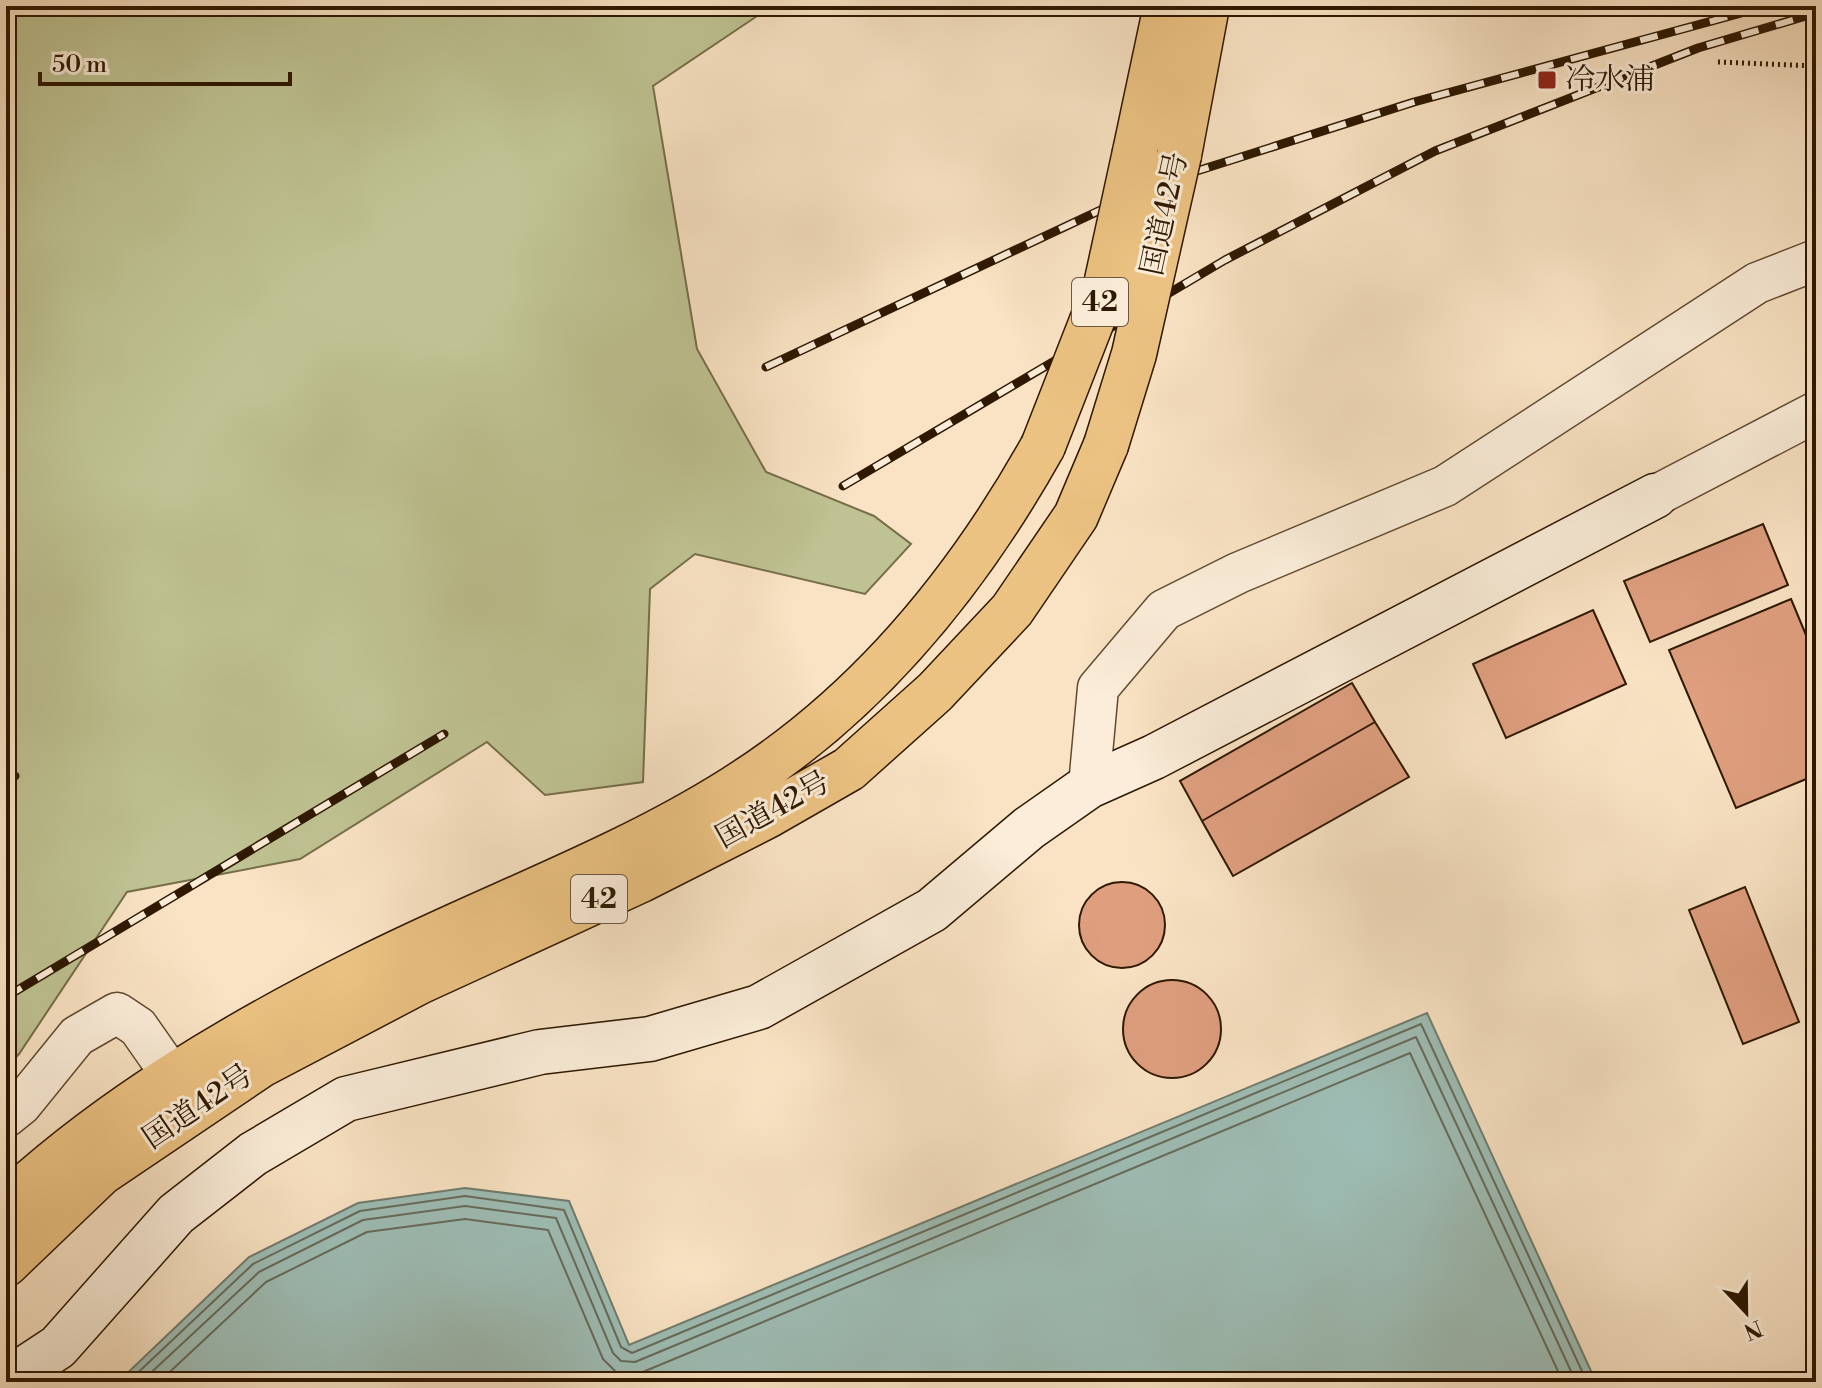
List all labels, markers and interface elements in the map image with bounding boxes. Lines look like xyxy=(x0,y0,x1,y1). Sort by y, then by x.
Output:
scale bar xyxy=(40,36,290,86)
text: 50 m xyxy=(52,50,107,80)
place label: 冷水浦 xyxy=(1565,61,1655,99)
marker: 冷水浦 xyxy=(1536,69,1558,91)
street label: 国道42号 xyxy=(1133,149,1197,279)
road number: 42 xyxy=(1072,278,1128,326)
street label: 国道42号 xyxy=(709,763,837,857)
road number: 42 xyxy=(571,875,627,923)
street label: 国道42号 xyxy=(136,1056,260,1158)
north arrow xyxy=(1706,1272,1786,1352)
text: N xyxy=(1739,1313,1766,1345)

